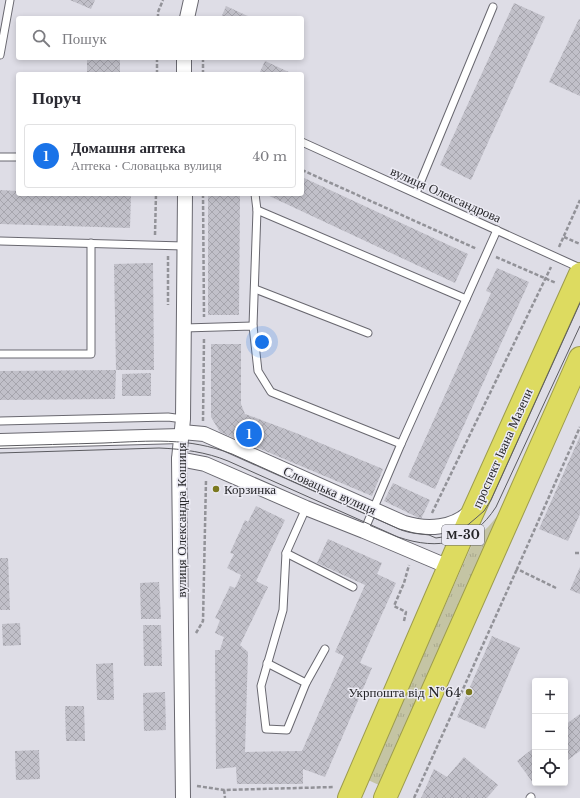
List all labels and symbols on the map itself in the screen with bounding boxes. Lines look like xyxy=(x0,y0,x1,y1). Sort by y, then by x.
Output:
street label: вулиця Олександрова xyxy=(388,162,504,227)
your location xyxy=(252,332,272,352)
street label: проспект Івана Мазепи xyxy=(468,386,536,511)
pin: 1 xyxy=(236,419,262,449)
street label: вулиця Олександра Кошиця xyxy=(173,442,190,598)
street label: Словацька вулиця xyxy=(281,462,379,519)
place label: Корзинка xyxy=(224,481,276,498)
marker: Корзинка xyxy=(211,484,221,494)
road number: М-30 xyxy=(442,525,484,545)
place label: Укрпошта від №64 xyxy=(349,684,461,701)
marker: Укрпошта від №64 xyxy=(464,687,474,697)

